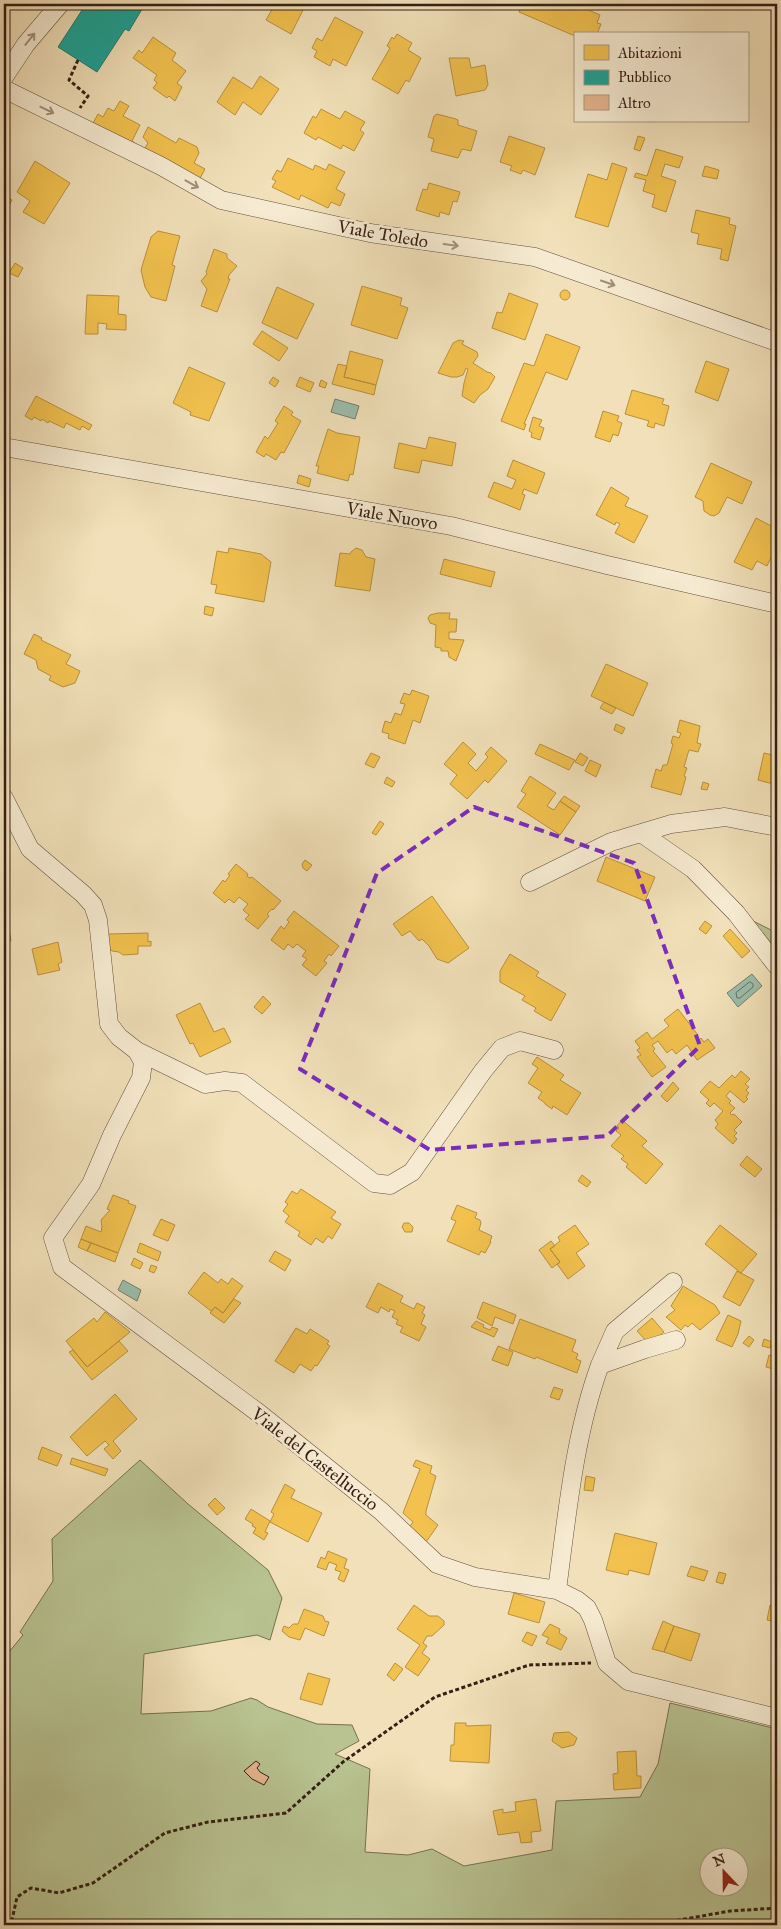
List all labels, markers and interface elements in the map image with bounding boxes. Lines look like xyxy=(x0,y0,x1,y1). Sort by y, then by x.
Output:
legend xyxy=(574,32,748,122)
one-way arrow xyxy=(25,33,36,46)
text: Abitazioni xyxy=(617,44,682,62)
text: Pubblico xyxy=(618,68,672,86)
text: Altro xyxy=(617,94,651,112)
one-way arrow xyxy=(40,105,55,115)
one-way arrow xyxy=(185,179,199,189)
street label: Viale Toledo xyxy=(335,215,430,253)
one-way arrow xyxy=(443,240,459,250)
one-way arrow xyxy=(600,279,616,288)
street label: Viale Nuovo xyxy=(344,497,439,535)
street label: Viale del Castelluccio xyxy=(246,1402,383,1515)
north arrow xyxy=(698,1846,748,1896)
text: N xyxy=(711,1850,728,1871)

